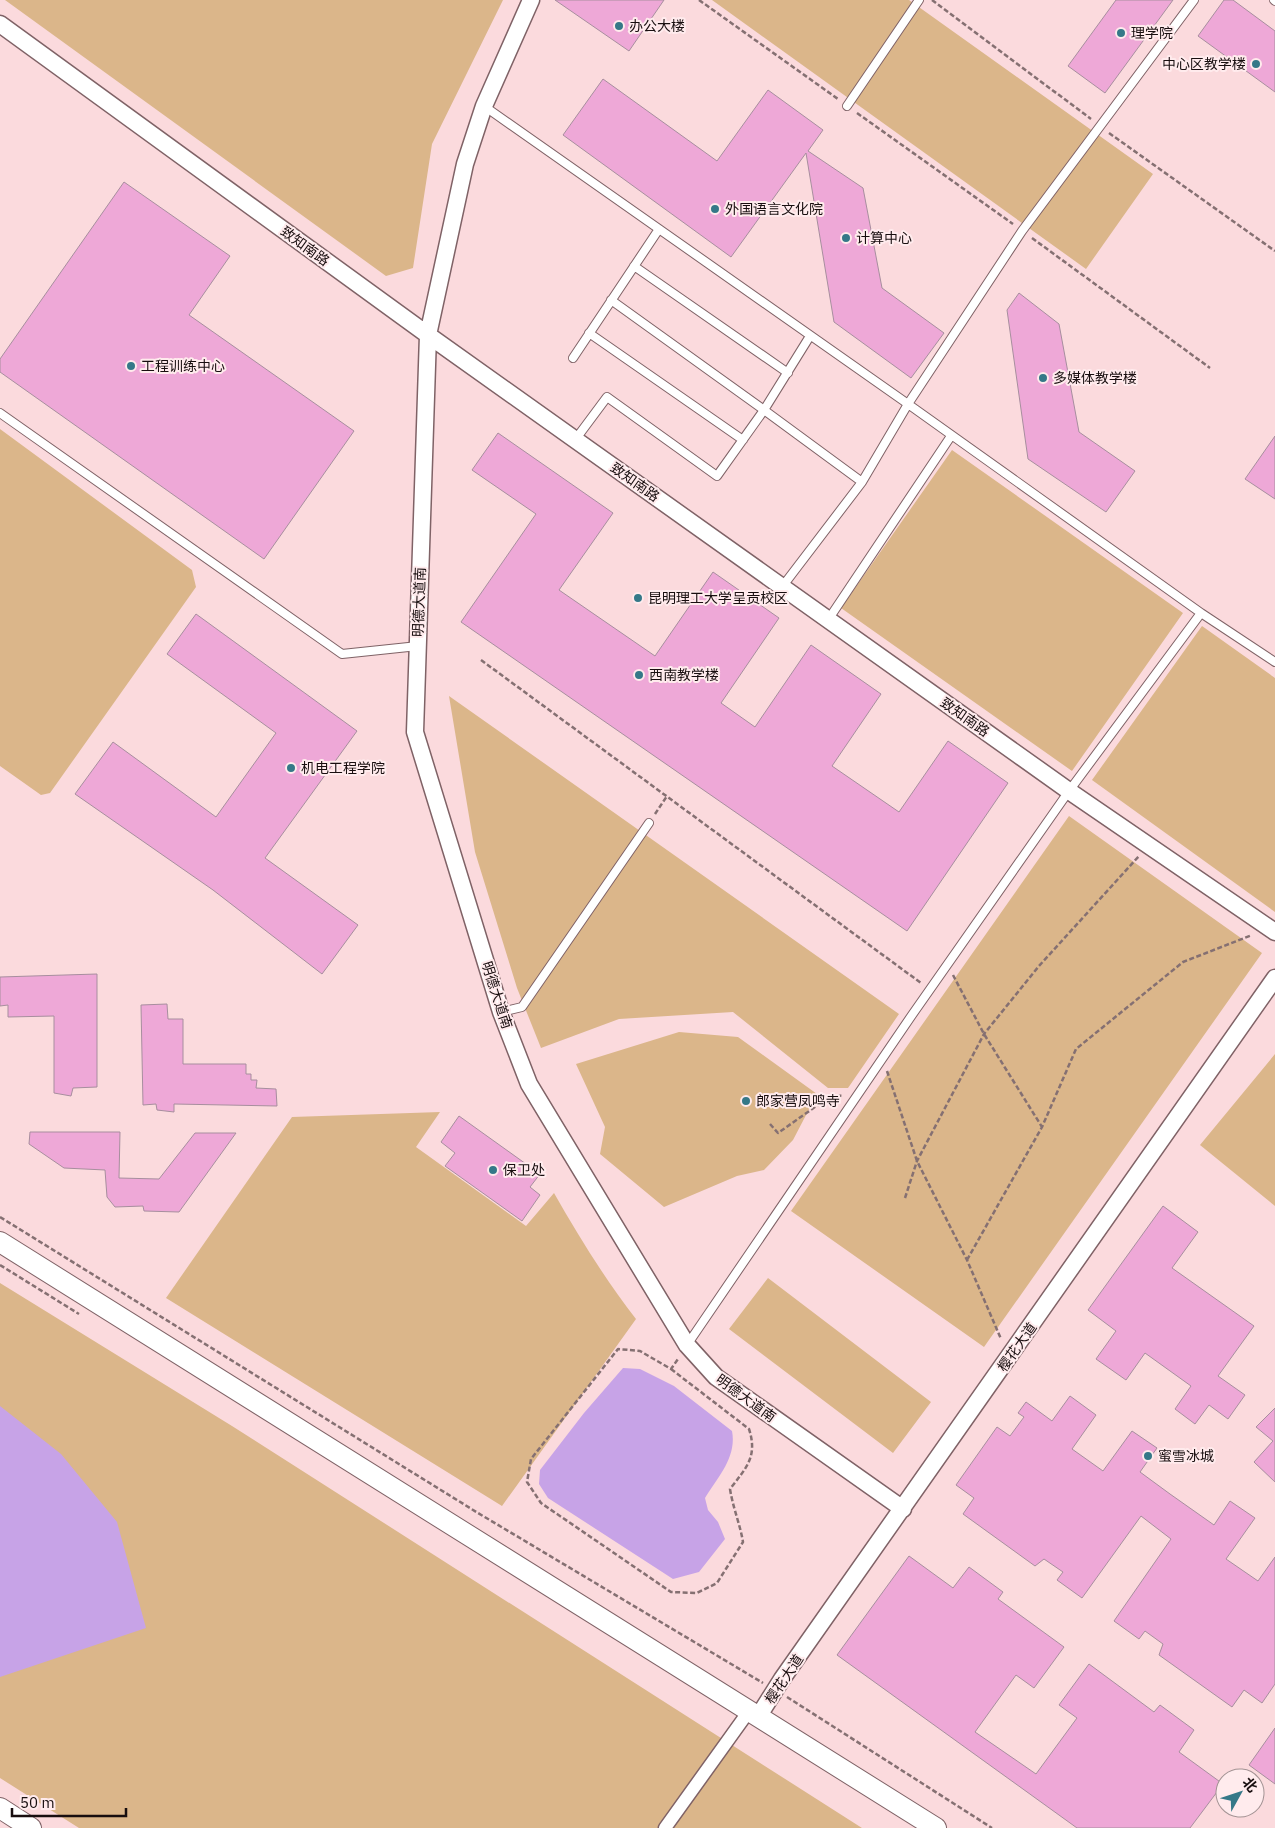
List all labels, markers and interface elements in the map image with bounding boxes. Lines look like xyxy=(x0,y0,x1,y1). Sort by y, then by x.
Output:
place label: 办公大楼 xyxy=(629,17,685,35)
marker: 办公大楼 xyxy=(613,20,625,32)
place label: 理学院 xyxy=(1131,24,1173,42)
marker: 理学院 xyxy=(1115,27,1127,39)
place label: 中心区教学楼 xyxy=(1162,55,1246,73)
marker: 中心区教学楼 xyxy=(1250,58,1262,70)
place label: 外国语言文化院 xyxy=(725,200,823,218)
marker: 外国语言文化院 xyxy=(709,203,721,215)
street label: 致知南路 xyxy=(277,222,333,270)
place label: 计算中心 xyxy=(856,229,912,247)
marker: 计算中心 xyxy=(840,232,852,244)
place label: 工程训练中心 xyxy=(141,357,225,375)
marker: 工程训练中心 xyxy=(125,360,137,372)
place label: 多媒体教学楼 xyxy=(1053,369,1137,387)
marker: 多媒体教学楼 xyxy=(1037,372,1049,384)
street label: 致知南路 xyxy=(607,459,663,505)
street label: 明德大道南 xyxy=(409,567,429,637)
place label: 昆明理工大学呈贡校区 xyxy=(648,589,788,607)
marker: 昆明理工大学呈贡校区 xyxy=(632,592,644,604)
place label: 西南教学楼 xyxy=(649,666,719,684)
marker: 西南教学楼 xyxy=(633,669,645,681)
street label: 致知南路 xyxy=(937,694,993,740)
place label: 机电工程学院 xyxy=(301,759,385,777)
marker: 机电工程学院 xyxy=(285,762,297,774)
street label: 明德大道南 xyxy=(478,959,516,1031)
place label: 郎家营凤鸣寺 xyxy=(756,1092,840,1110)
marker: 郎家营凤鸣寺 xyxy=(740,1095,752,1107)
place label: 保卫处 xyxy=(503,1161,545,1179)
marker: 保卫处 xyxy=(487,1164,499,1176)
street label: 樱花大道 xyxy=(994,1319,1040,1375)
street label: 明德大道南 xyxy=(712,1370,780,1426)
place label: 蜜雪冰城 xyxy=(1158,1447,1214,1465)
marker: 蜜雪冰城 xyxy=(1142,1450,1154,1462)
street label: 樱花大道 xyxy=(761,1651,807,1707)
north arrow xyxy=(1215,1768,1265,1818)
text: 北 xyxy=(1239,1773,1261,1796)
scale bar xyxy=(12,1786,126,1818)
text: 50 m xyxy=(20,1793,55,1812)

